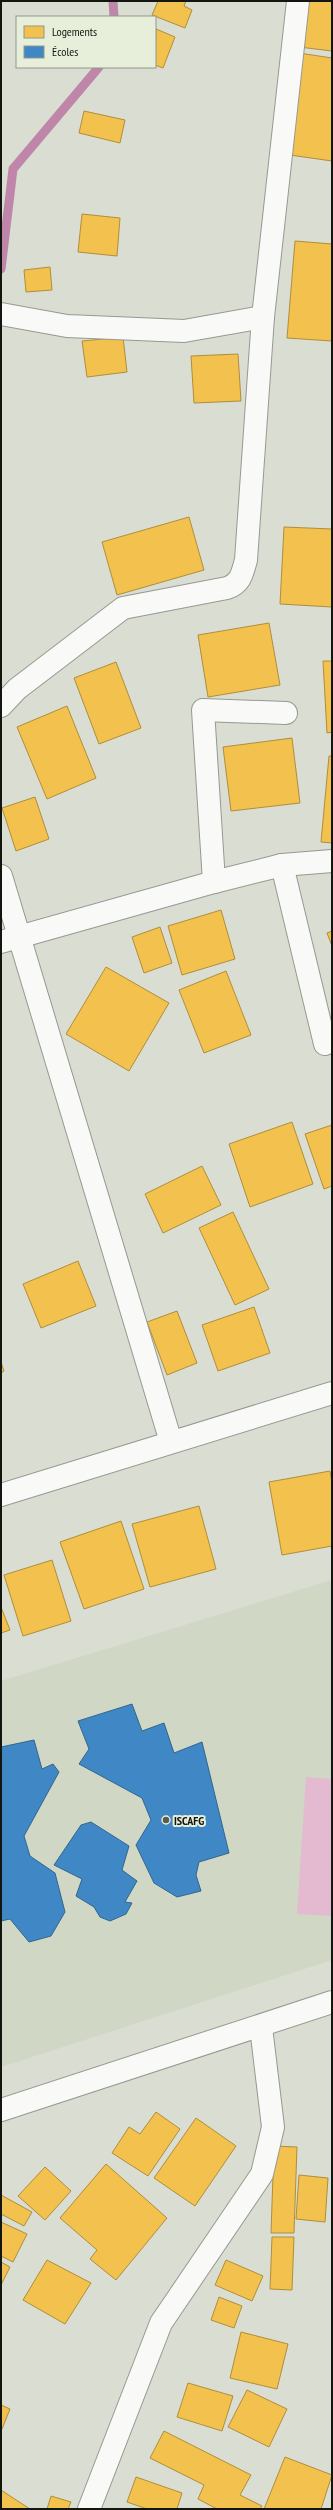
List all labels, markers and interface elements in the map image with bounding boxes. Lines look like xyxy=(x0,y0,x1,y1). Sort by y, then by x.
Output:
legend xyxy=(16,16,156,68)
text: Logements xyxy=(52,24,97,39)
text: Écoles xyxy=(52,44,78,59)
place label: ISCAFG xyxy=(174,1813,204,1828)
marker: ISCAFG xyxy=(161,1815,171,1825)

